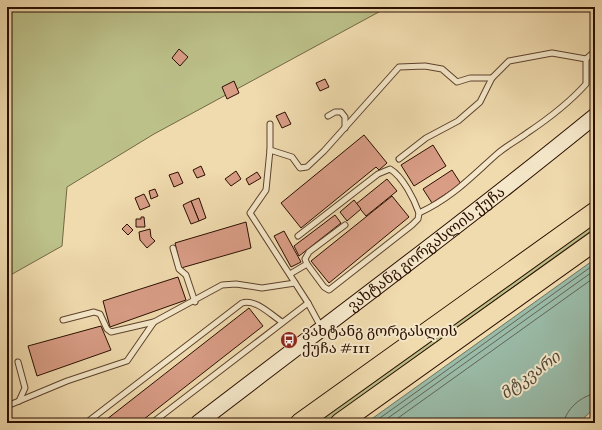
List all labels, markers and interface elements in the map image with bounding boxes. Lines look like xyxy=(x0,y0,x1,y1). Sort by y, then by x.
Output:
street label: ვახტანგ გორგასლის ქუჩა xyxy=(344,183,508,315)
place label: ვახტანგ გორგასლის ქუჩა #111 xyxy=(302,322,458,357)
bus stop icon: ვახტანგ გორგასლის ქუჩა #111 xyxy=(279,330,299,350)
water label: მტკვარი xyxy=(496,346,565,404)

